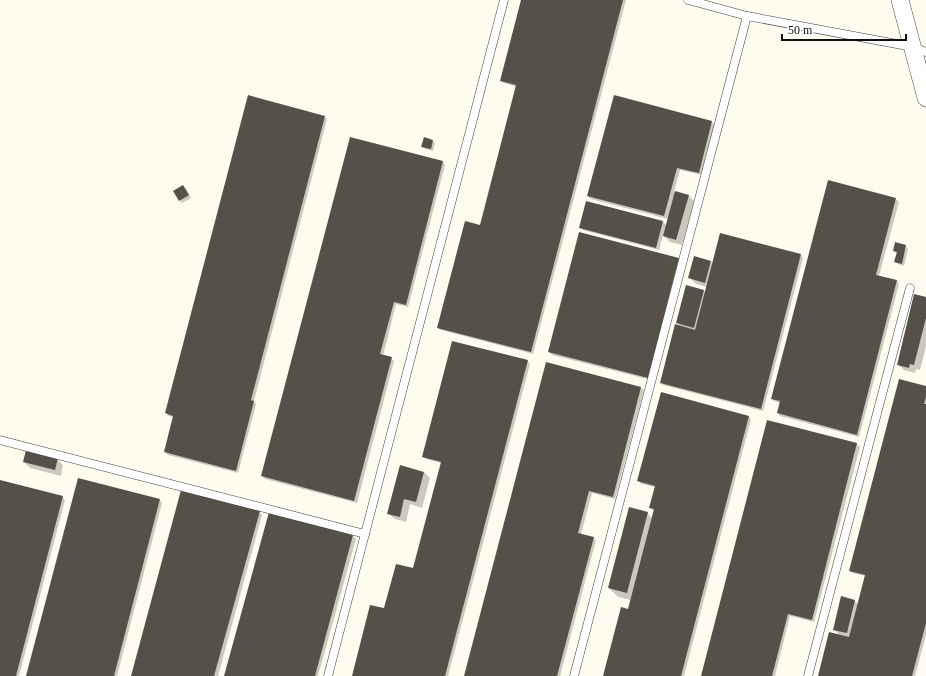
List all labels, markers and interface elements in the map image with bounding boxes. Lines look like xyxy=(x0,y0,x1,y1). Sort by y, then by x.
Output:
scale bar xyxy=(782,16,906,42)
text: 50 m xyxy=(788,23,813,37)

